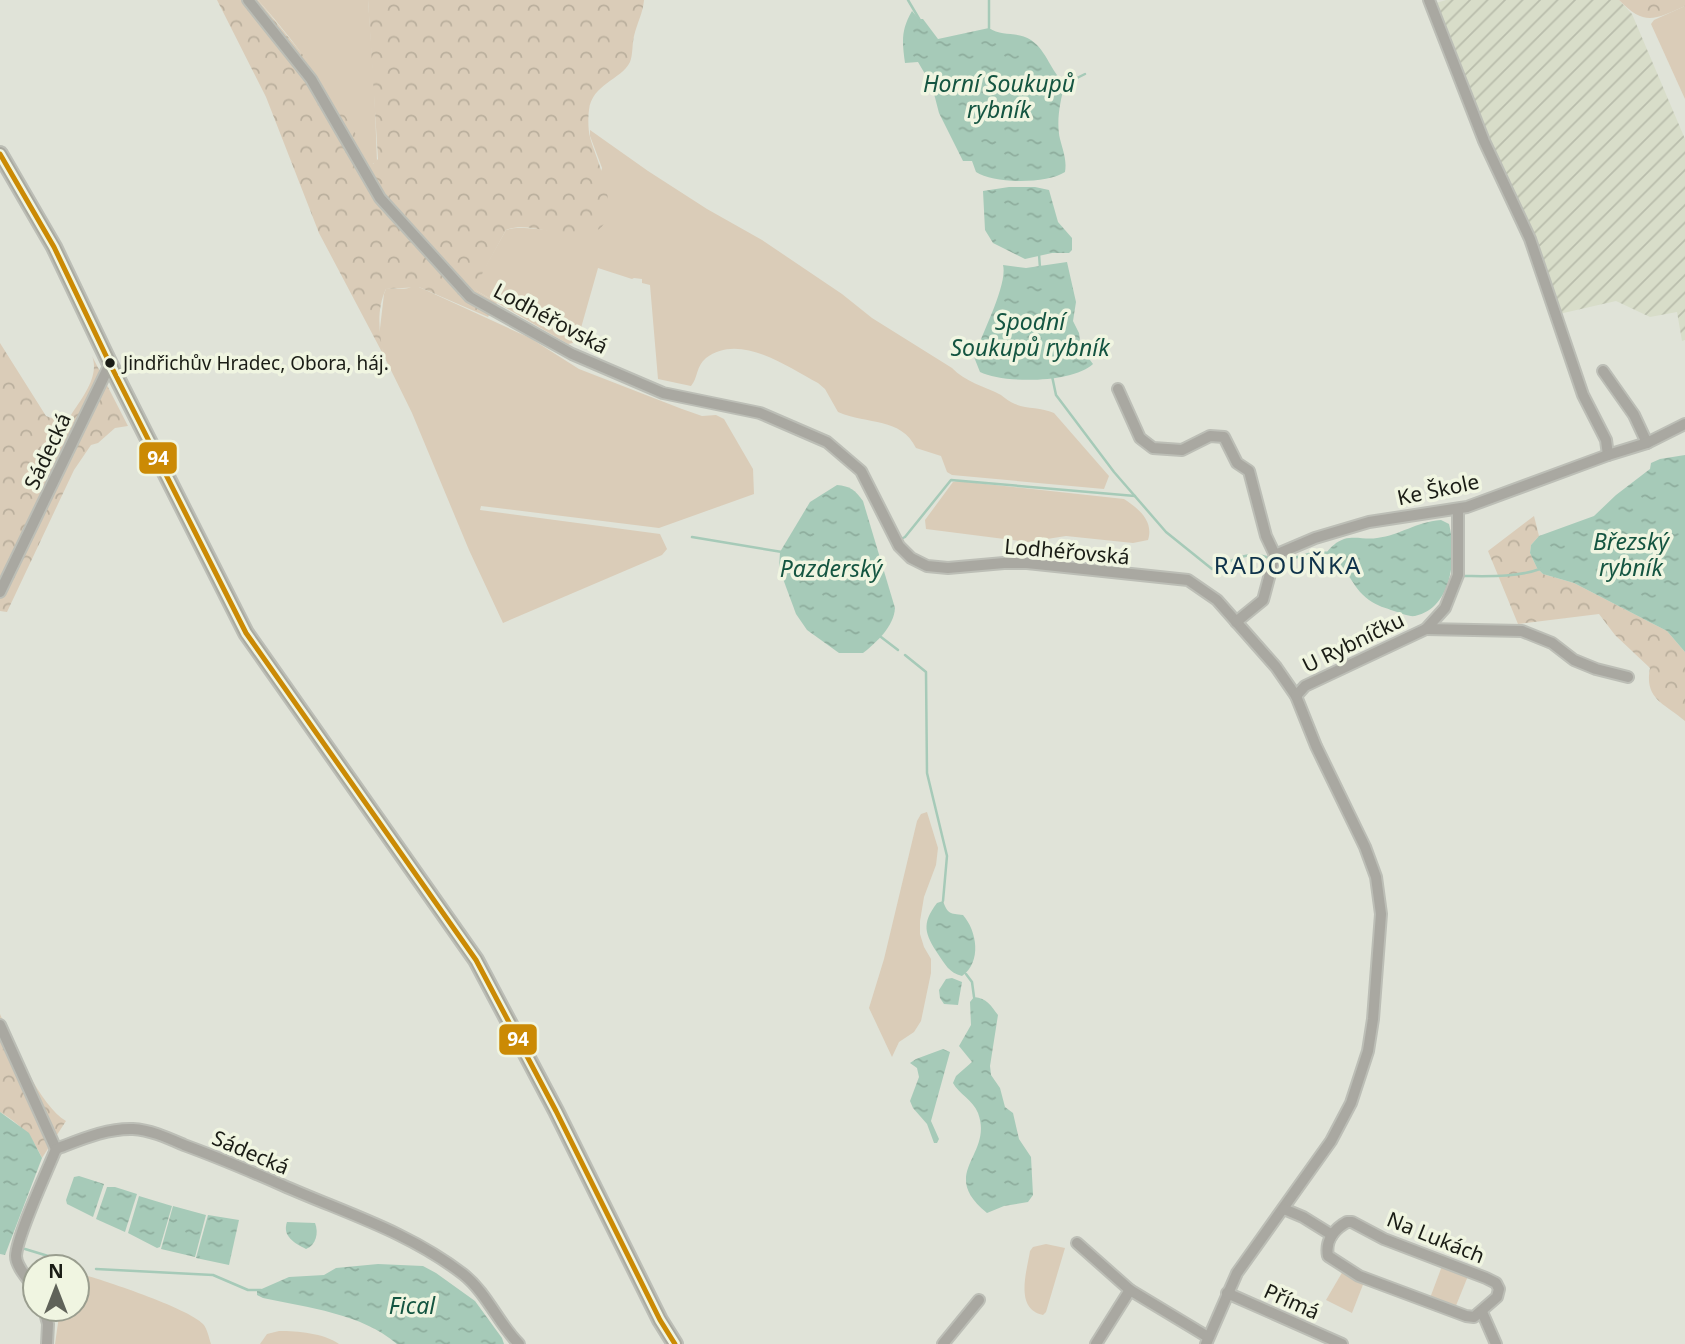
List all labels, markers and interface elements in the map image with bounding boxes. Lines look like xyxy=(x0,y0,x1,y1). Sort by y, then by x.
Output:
water label: Horní Soukupů rybník xyxy=(923,67,1075,125)
street label: Lodhéřovská xyxy=(489,276,613,360)
water label: Spodní Soukupů rybník xyxy=(950,305,1111,363)
place label: Jindřichův Hradec, Obora, háj. xyxy=(121,350,389,376)
marker: Jindřichův Hradec, Obora, háj. xyxy=(103,356,117,370)
street label: Sádecká xyxy=(17,408,77,494)
line badge: 94 xyxy=(138,441,178,475)
text: 94 xyxy=(147,445,169,471)
street label: Ke Škole xyxy=(1394,467,1482,511)
water label: Březský rybník xyxy=(1593,525,1670,583)
street label: Lodhéřovská xyxy=(1003,532,1131,570)
district label: RADOUŇKA xyxy=(1214,548,1362,581)
water label: Pazderský xyxy=(780,552,883,584)
street label: U Rybníčku xyxy=(1297,605,1409,679)
line badge: 94 xyxy=(498,1023,538,1056)
text: 94 xyxy=(507,1026,529,1052)
street label: Sádecká xyxy=(208,1123,294,1181)
street label: Na Lukách xyxy=(1383,1205,1489,1269)
north arrow xyxy=(21,1253,91,1323)
text: N xyxy=(48,1258,64,1284)
street label: Přímá xyxy=(1260,1276,1324,1326)
water label: Fical xyxy=(389,1289,436,1321)

